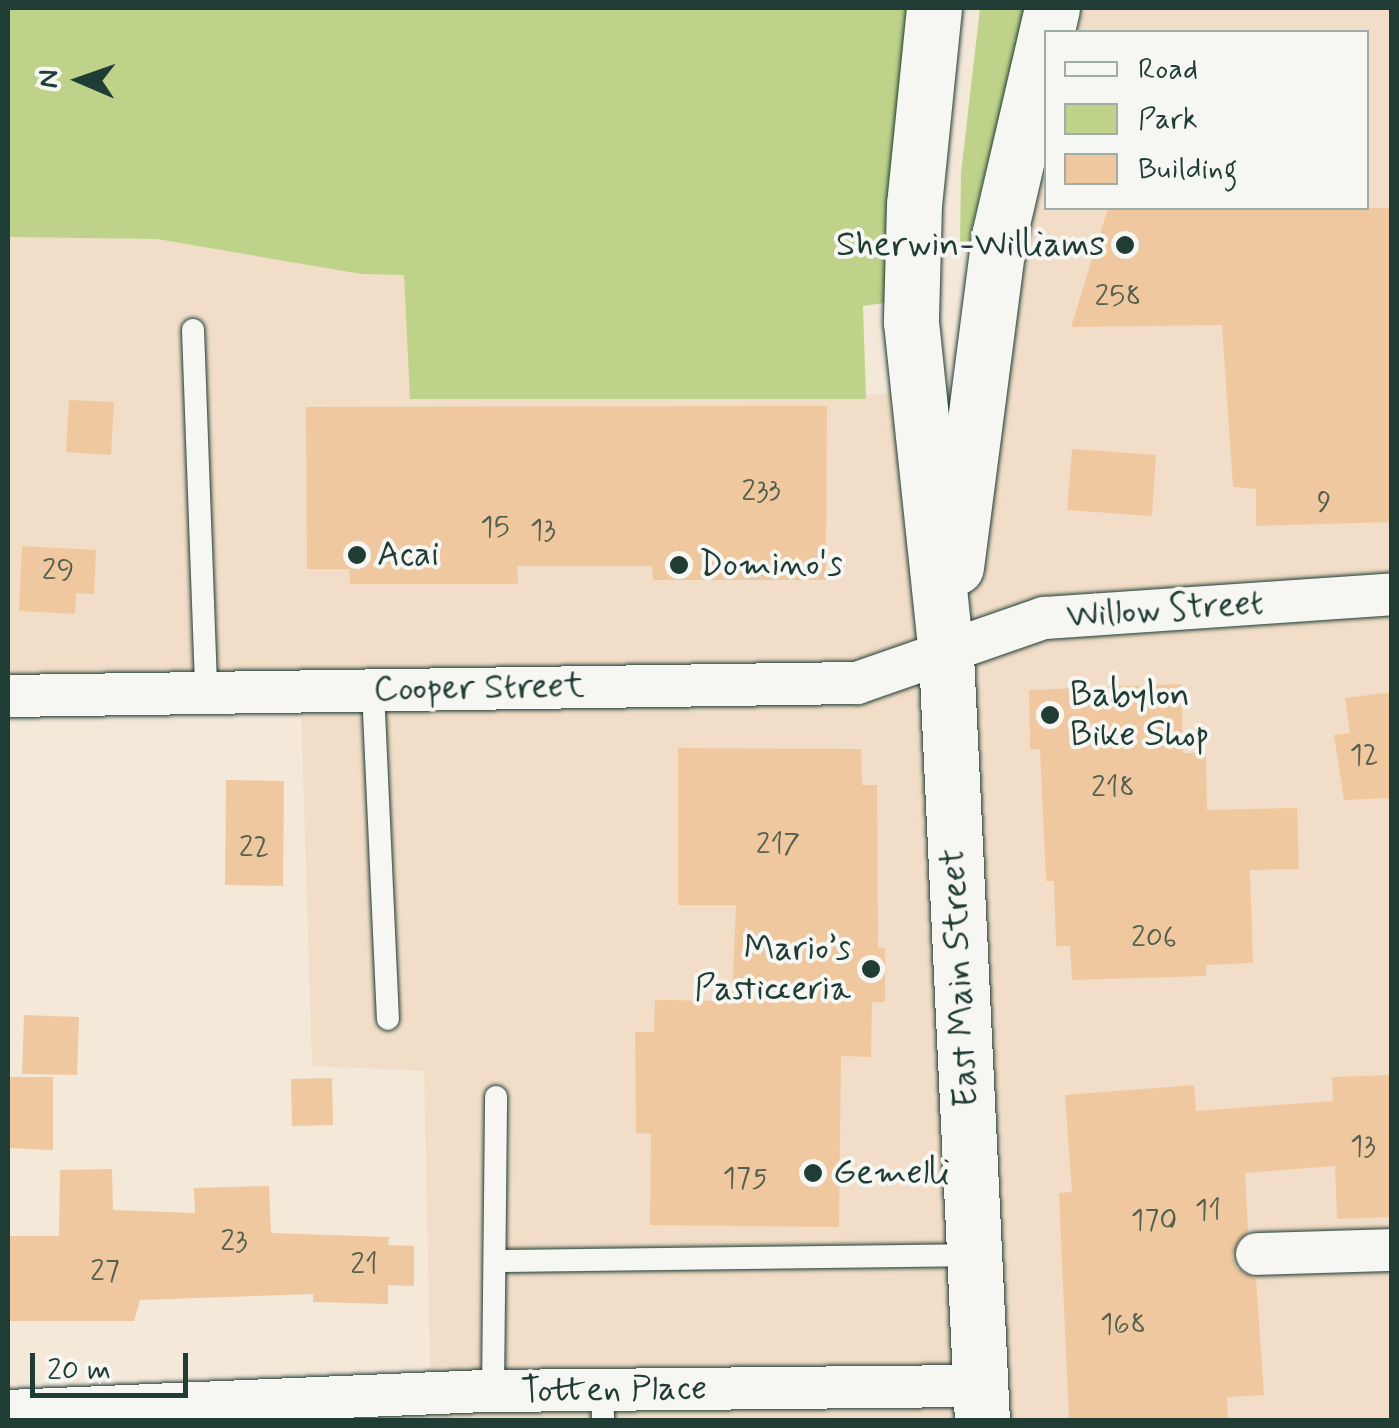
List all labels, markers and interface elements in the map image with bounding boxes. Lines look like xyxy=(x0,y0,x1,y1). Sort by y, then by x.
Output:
north arrow xyxy=(30,30,130,130)
legend xyxy=(1044,30,1369,210)
text: Road xyxy=(1138,50,1198,89)
text: N xyxy=(31,69,68,89)
text: Park xyxy=(1138,100,1198,139)
text: Building xyxy=(1138,150,1237,189)
place label: Sherwin-Williams xyxy=(836,224,1105,266)
marker: Sherwin-Williams xyxy=(1114,234,1136,256)
house number: 258 xyxy=(1095,279,1141,315)
house number: 233 xyxy=(741,474,781,510)
house number: 9 xyxy=(1317,485,1331,521)
house number: 15 xyxy=(480,510,510,546)
house number: 13 xyxy=(530,513,556,549)
place label: Acai xyxy=(377,534,439,576)
marker: Acai xyxy=(346,544,368,566)
place label: Domino's xyxy=(699,544,843,586)
house number: 29 xyxy=(42,553,74,589)
marker: Domino's xyxy=(668,554,690,576)
street label: Willow Street xyxy=(1062,582,1268,638)
street label: Cooper Street xyxy=(373,665,585,711)
place label: Babylon Bike Shop xyxy=(1070,674,1209,756)
marker: Babylon Bike Shop xyxy=(1039,704,1061,726)
house number: 12 xyxy=(1349,738,1379,774)
house number: 218 xyxy=(1091,770,1135,806)
house number: 217 xyxy=(756,827,800,863)
house number: 22 xyxy=(239,830,269,866)
street label: East Main Street xyxy=(932,848,988,1108)
house number: 206 xyxy=(1131,920,1177,956)
place label: Mario’s Pasticceria xyxy=(694,928,851,1010)
marker: Mario’s Pasticceria xyxy=(860,958,882,980)
house number: 13 xyxy=(1350,1129,1376,1165)
place label: Gemelli xyxy=(833,1152,950,1194)
house number: 175 xyxy=(722,1161,768,1197)
marker: Gemelli xyxy=(802,1162,824,1184)
house number: 11 xyxy=(1195,1193,1221,1229)
house number: 170 xyxy=(1131,1203,1177,1239)
house number: 23 xyxy=(220,1224,248,1260)
house number: 21 xyxy=(350,1247,378,1283)
house number: 27 xyxy=(90,1254,120,1290)
house number: 168 xyxy=(1100,1307,1146,1343)
scale bar xyxy=(35,1333,192,1395)
text: 20 m xyxy=(47,1351,111,1390)
street label: Totten Place xyxy=(520,1367,708,1413)

